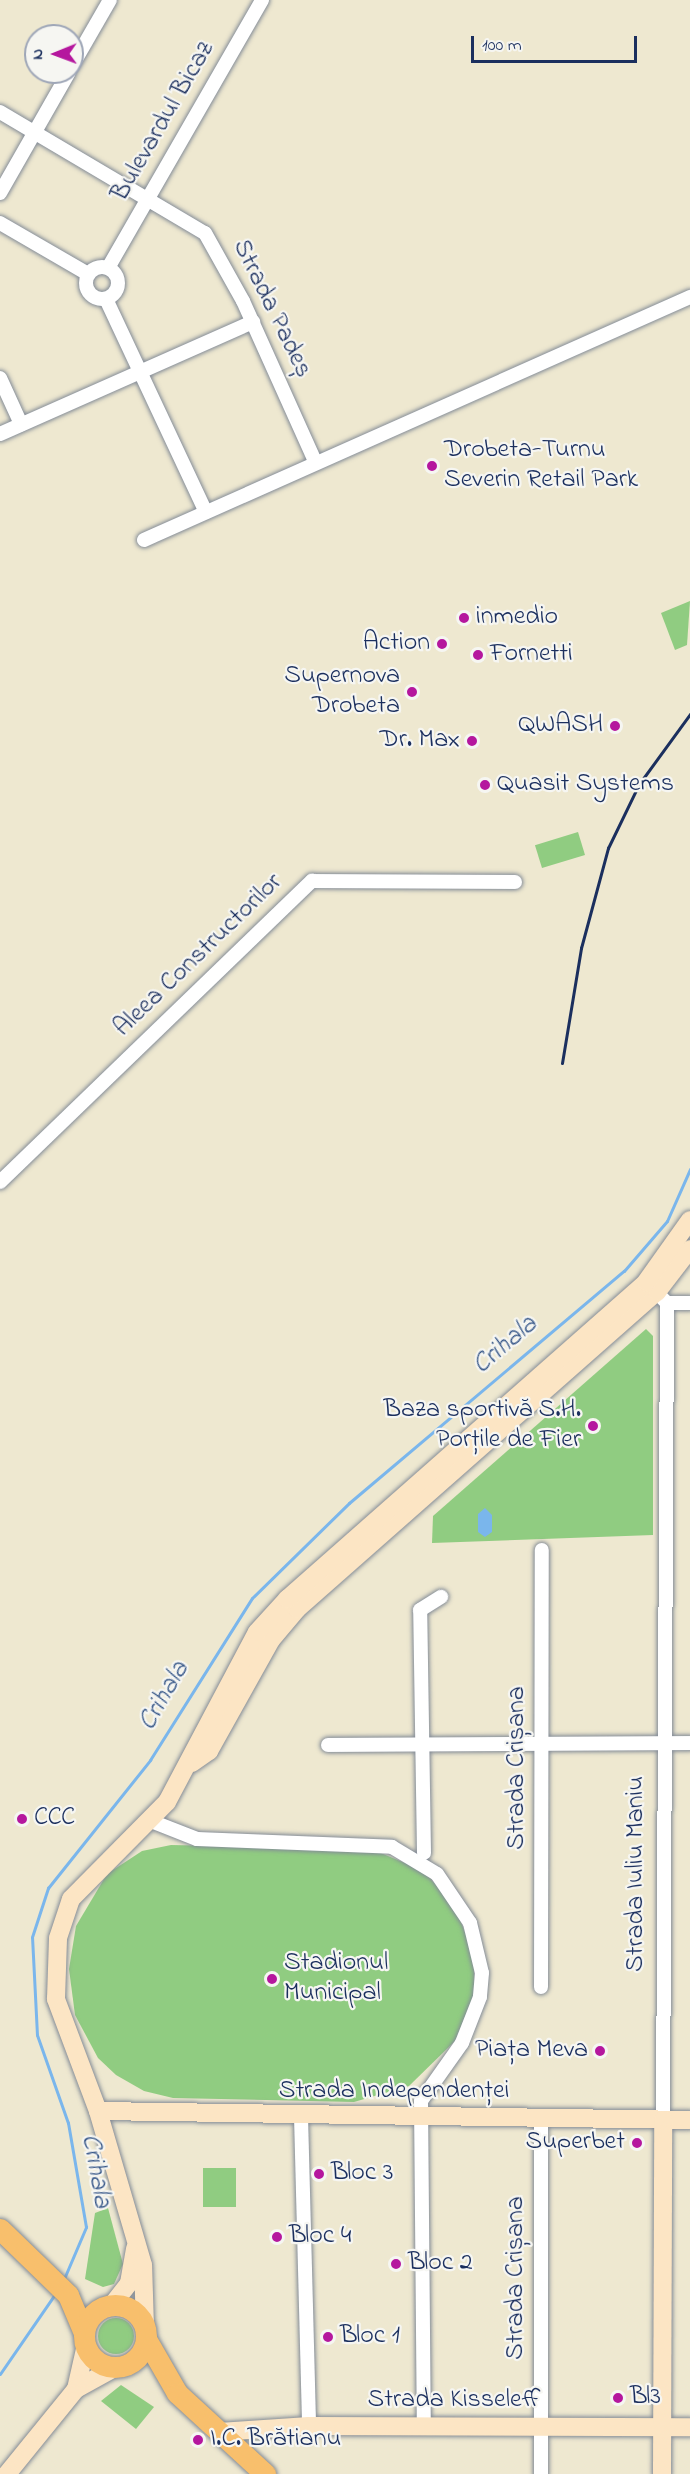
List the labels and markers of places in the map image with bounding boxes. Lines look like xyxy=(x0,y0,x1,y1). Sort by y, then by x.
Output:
place label: Drobeta-Turnu Severin Retail Park xyxy=(444,435,638,496)
marker: Drobeta-Turnu Severin Retail Park xyxy=(425,459,439,473)
place label: inmedio xyxy=(476,602,558,634)
marker: inmedio xyxy=(457,611,471,625)
place label: Action xyxy=(363,628,430,660)
marker: Action xyxy=(435,637,449,651)
place label: Fornetti xyxy=(490,639,573,671)
marker: Fornetti xyxy=(471,648,485,662)
place label: Supernova Drobeta xyxy=(284,661,400,722)
marker: Supernova Drobeta xyxy=(405,685,419,699)
place label: QWASH xyxy=(518,710,603,742)
marker: QWASH xyxy=(608,719,622,733)
place label: Dr. Max xyxy=(380,725,460,757)
marker: Dr. Max xyxy=(465,734,479,748)
place label: Quasit Systems xyxy=(497,769,674,801)
marker: Quasit Systems xyxy=(478,778,492,792)
place label: Baza sportivă S.H. Porțile de Fier xyxy=(384,1395,581,1456)
marker: Baza sportivă S.H. Porțile de Fier xyxy=(586,1419,600,1433)
place label: CCC xyxy=(34,1803,75,1835)
marker: CCC xyxy=(15,1812,29,1826)
place label: Stadionul Municipal xyxy=(284,1948,388,2009)
marker: Stadionul Municipal xyxy=(265,1972,279,1986)
place label: Piața Meva xyxy=(475,2035,588,2067)
marker: Piața Meva xyxy=(593,2044,607,2058)
place label: Superbet xyxy=(526,2127,625,2159)
marker: Superbet xyxy=(630,2136,644,2150)
place label: Bloc 3 xyxy=(331,2158,394,2190)
marker: Bloc 3 xyxy=(312,2167,326,2181)
place label: Bloc 4 xyxy=(289,2221,352,2253)
marker: Bloc 4 xyxy=(270,2230,284,2244)
place label: Bloc 2 xyxy=(408,2248,473,2280)
marker: Bloc 2 xyxy=(389,2257,403,2271)
place label: Bloc 1 xyxy=(340,2321,400,2353)
marker: Bloc 1 xyxy=(321,2330,335,2344)
place label: Bl3 xyxy=(630,2382,661,2414)
marker: Bl3 xyxy=(611,2391,625,2405)
place label: I.C. Brătianu xyxy=(210,2424,341,2456)
marker: I.C. Brătianu xyxy=(191,2433,205,2447)

